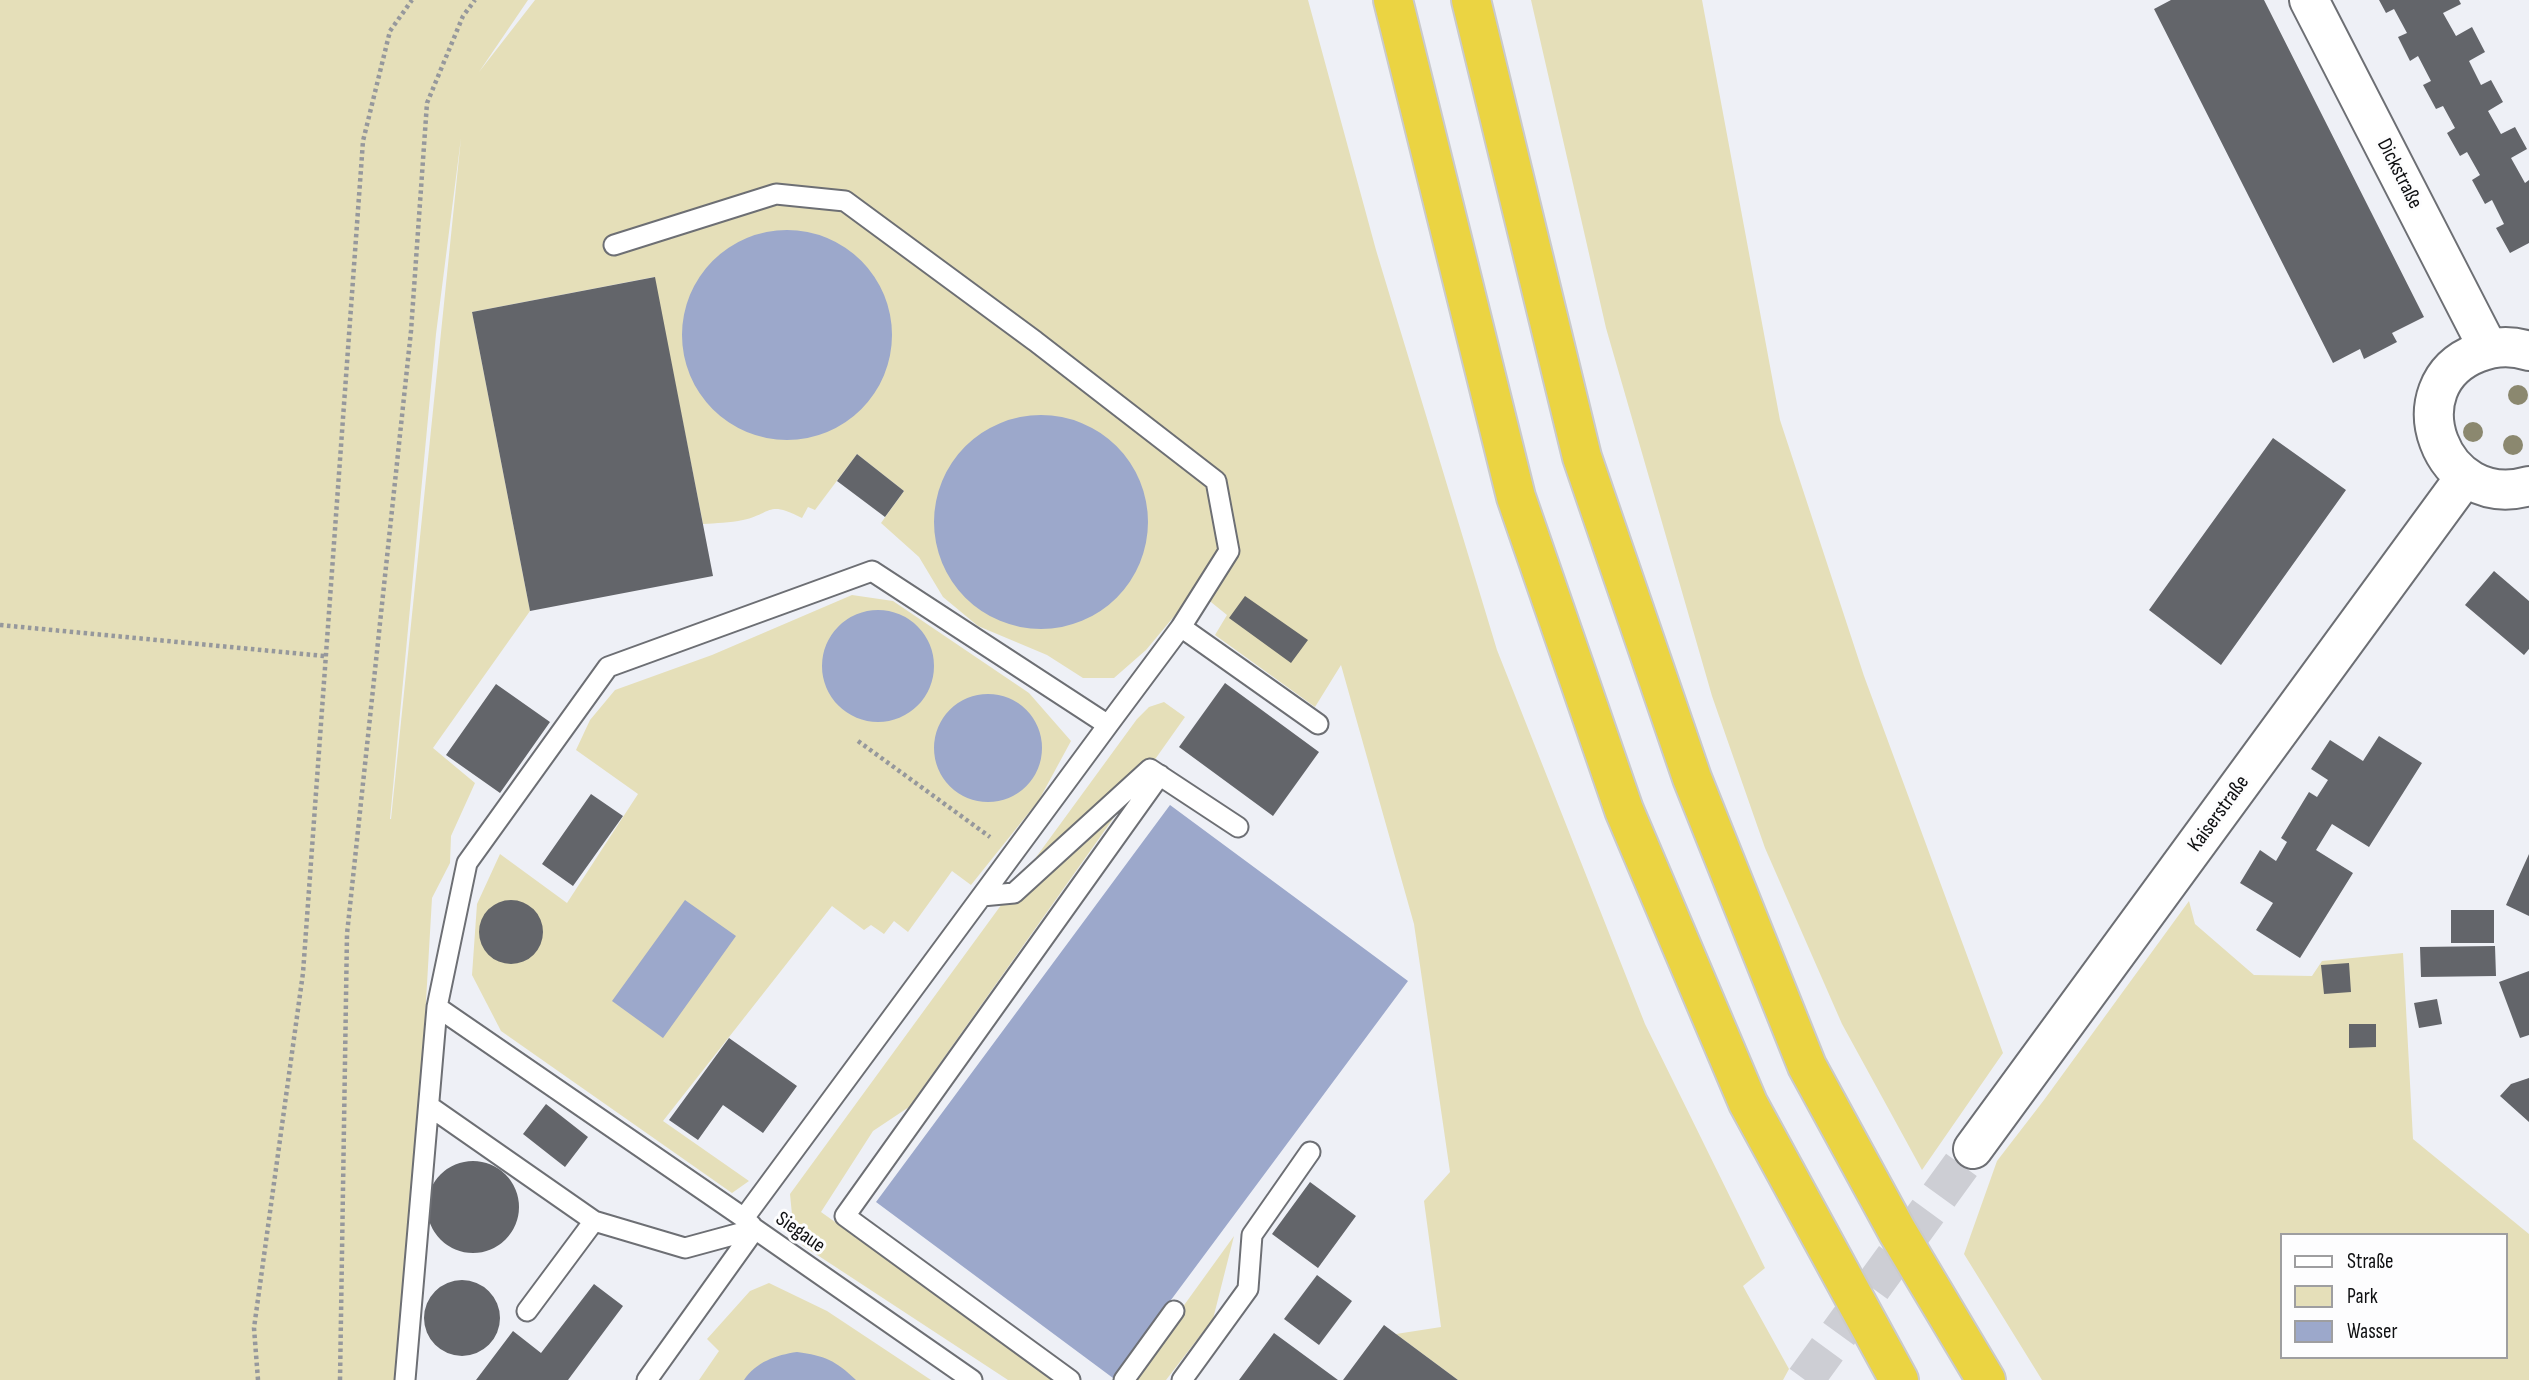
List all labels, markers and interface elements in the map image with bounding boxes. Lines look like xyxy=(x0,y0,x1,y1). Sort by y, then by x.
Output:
street label: Dickstraße xyxy=(2371,135,2427,213)
street label: Kaiserstraße xyxy=(2183,771,2255,857)
street label: Siegaue xyxy=(770,1207,830,1259)
legend xyxy=(2280,1233,2508,1359)
text: Straße xyxy=(2347,1249,2393,1274)
text: Park xyxy=(2347,1284,2378,1309)
text: Wasser xyxy=(2347,1319,2398,1344)

